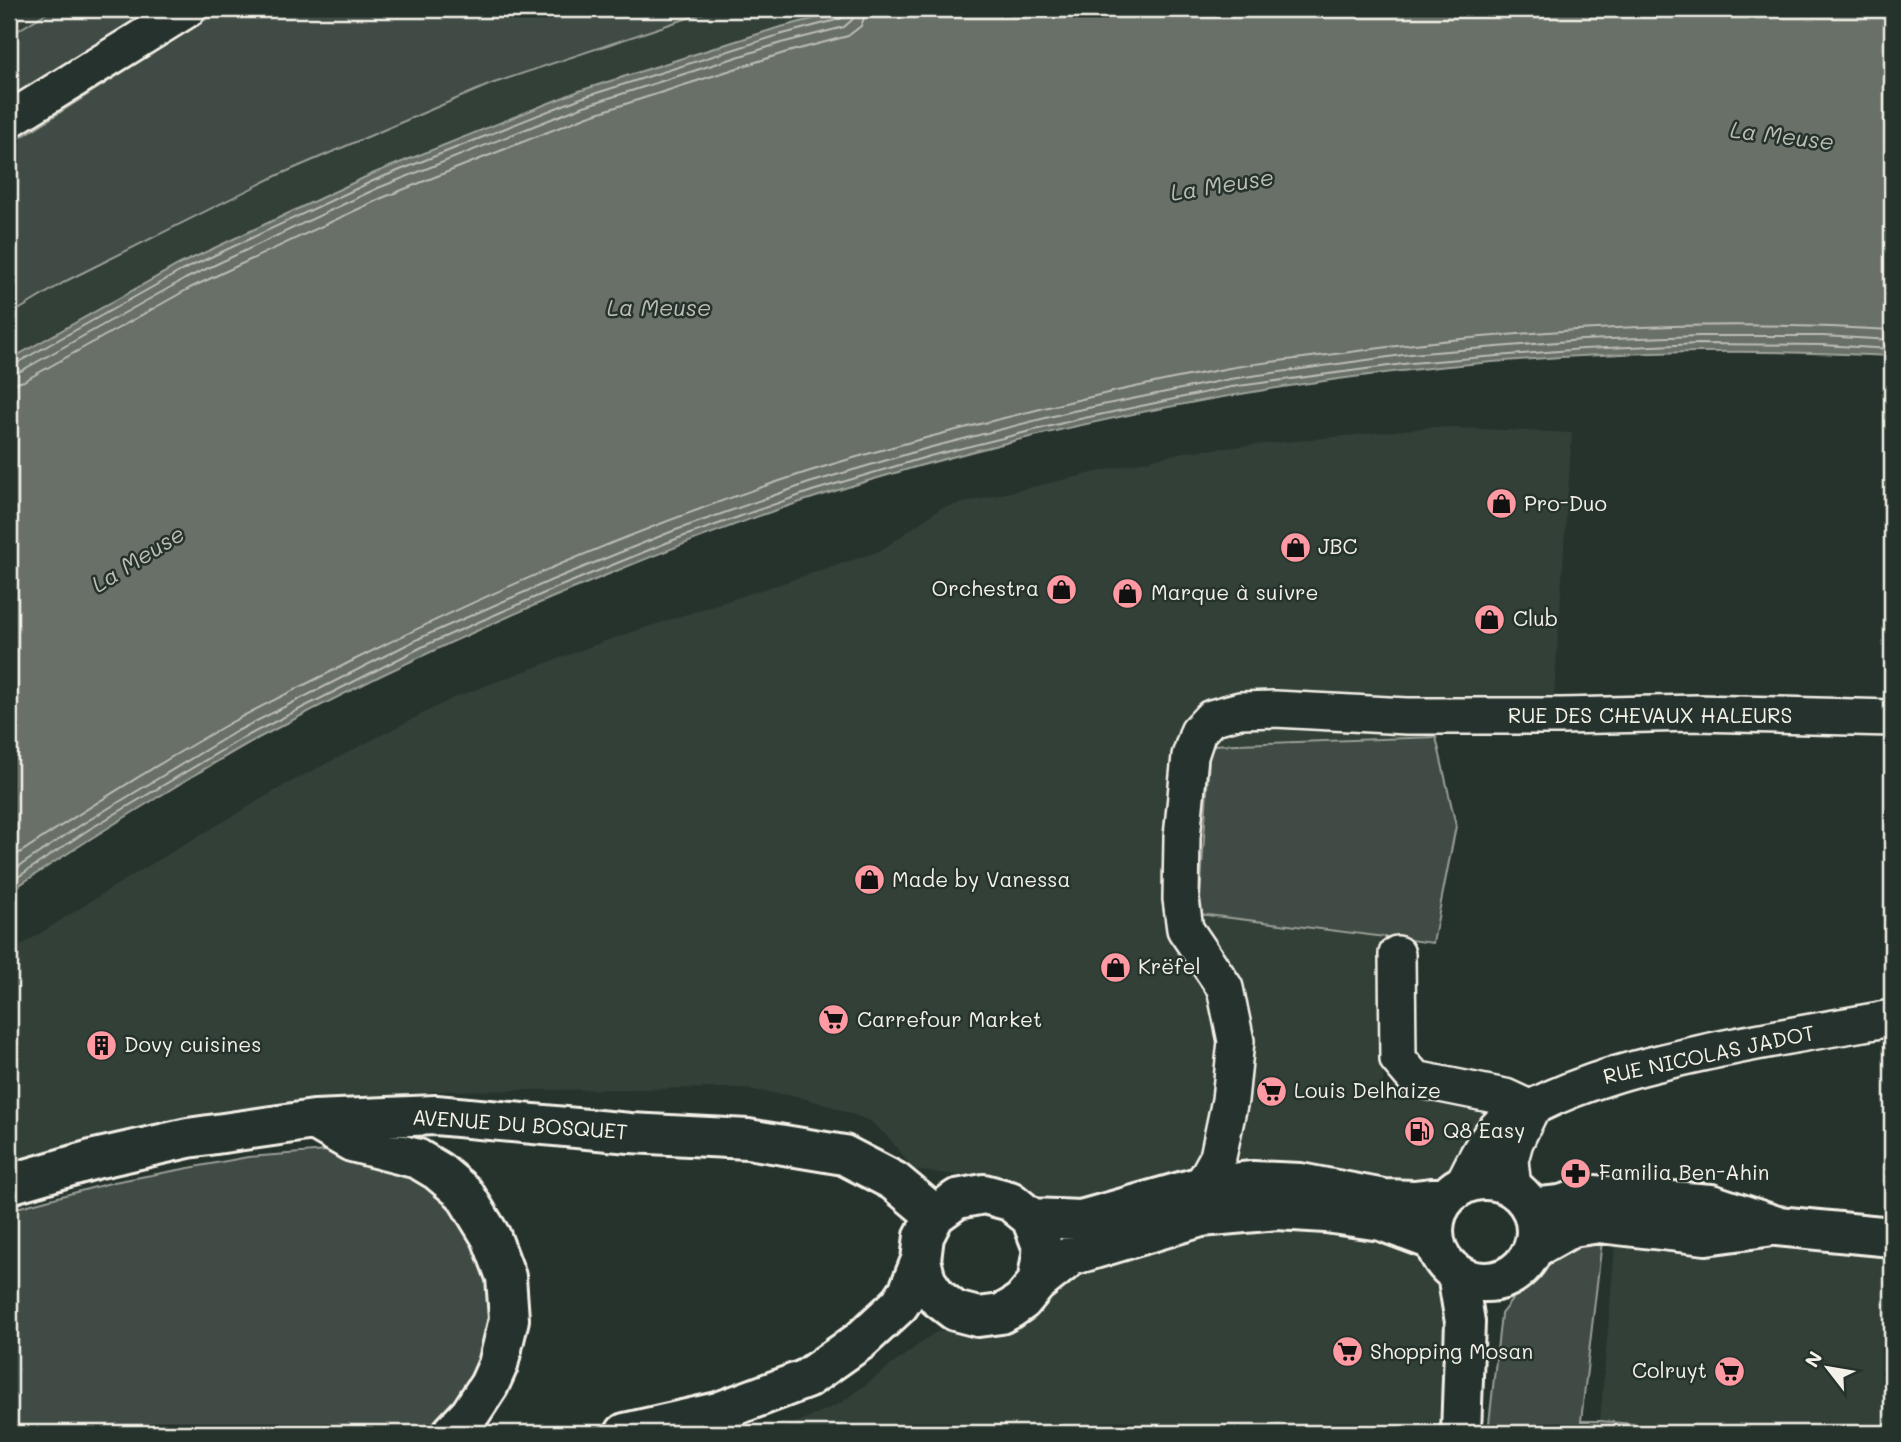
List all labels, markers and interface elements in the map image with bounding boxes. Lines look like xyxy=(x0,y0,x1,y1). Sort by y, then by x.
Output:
water label: La Meuse xyxy=(1729,114,1836,156)
water label: La Meuse xyxy=(1168,161,1276,207)
water label: La Meuse xyxy=(607,292,711,322)
shop icon: Pro-Duo xyxy=(1484,487,1518,521)
place label: Pro-Duo xyxy=(1524,489,1607,516)
water label: La Meuse xyxy=(85,518,190,599)
shop icon: JBC xyxy=(1278,530,1312,564)
place label: JBC xyxy=(1318,532,1358,559)
shop icon: Orchestra xyxy=(1045,572,1079,606)
place label: Orchestra xyxy=(932,574,1039,601)
shop icon: Marque à suivre xyxy=(1111,576,1145,610)
place label: Marque à suivre xyxy=(1151,578,1319,605)
shop icon: Club xyxy=(1473,602,1507,636)
place label: Club xyxy=(1513,604,1558,631)
street label: RUE DES CHEVAUX HALEURS xyxy=(1508,701,1792,728)
shop icon: Made by Vanessa xyxy=(852,863,886,897)
place label: Made by Vanessa xyxy=(892,865,1071,892)
shop icon: Krëfel xyxy=(1098,950,1132,984)
place label: Krëfel xyxy=(1138,952,1201,979)
supermarket icon: Carrefour Market xyxy=(817,1003,851,1037)
place label: Carrefour Market xyxy=(857,1005,1042,1032)
street label: RUE NICOLAS JADOT xyxy=(1600,1018,1817,1089)
building icon: Dovy cuisines xyxy=(84,1028,118,1062)
place label: Dovy cuisines xyxy=(124,1030,261,1057)
supermarket icon: Louis Delhaize xyxy=(1254,1074,1288,1108)
place label: Louis Delhaize xyxy=(1294,1076,1441,1103)
street label: AVENUE DU BOSQUET xyxy=(411,1103,629,1145)
fuel station icon: Q8 Easy xyxy=(1403,1114,1437,1148)
place label: Q8 Easy xyxy=(1443,1116,1525,1143)
pharmacy icon: Familia Ben-Ahin xyxy=(1559,1156,1593,1190)
place label: Familia Ben-Ahin xyxy=(1599,1158,1769,1185)
north arrow xyxy=(1792,1334,1862,1404)
supermarket icon: Shopping Mosan xyxy=(1330,1335,1364,1369)
place label: Shopping Mosan xyxy=(1370,1337,1533,1364)
text: N xyxy=(1799,1346,1827,1372)
supermarket icon: Colruyt xyxy=(1713,1354,1747,1388)
place label: Colruyt xyxy=(1632,1356,1707,1383)

